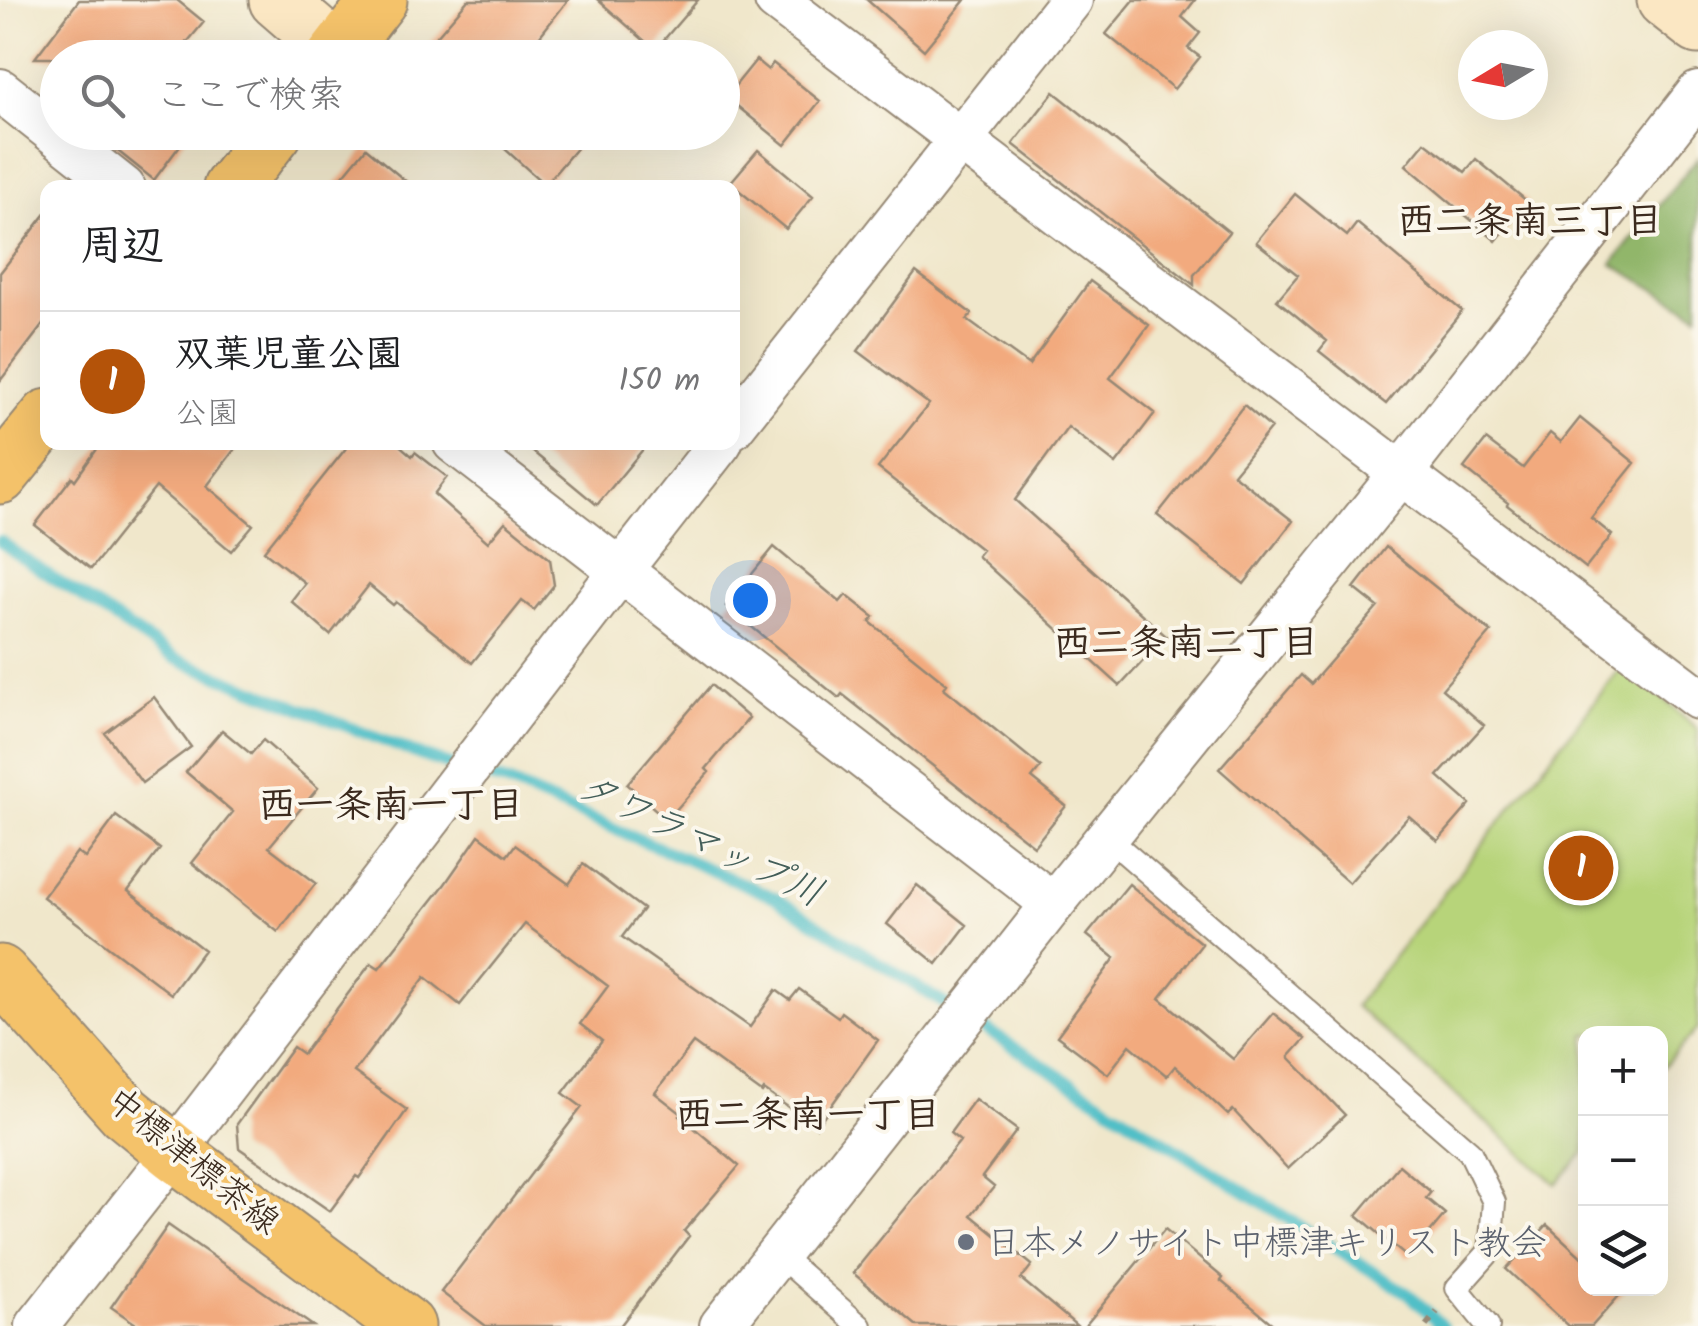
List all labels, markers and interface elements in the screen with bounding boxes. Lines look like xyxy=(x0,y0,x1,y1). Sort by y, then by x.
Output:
north arrow xyxy=(1458,30,1548,120)
search box xyxy=(40,40,740,150)
text: ここで検索 xyxy=(155,67,345,127)
icon: search xyxy=(75,68,130,123)
district label: 西二条南三丁目 xyxy=(1397,193,1663,253)
text: 周辺 xyxy=(80,214,164,281)
text: 双葉児童公園 xyxy=(175,326,403,386)
text: 1 xyxy=(108,356,117,407)
text: 150 m xyxy=(618,356,700,407)
text: 公園 xyxy=(175,389,239,440)
your location xyxy=(725,575,776,626)
district label: 西二条南二丁目 xyxy=(1053,615,1319,675)
water label: タワラマップ川 xyxy=(567,758,833,925)
district label: 西一条南一丁目 xyxy=(258,777,524,837)
pin: 1 xyxy=(1548,830,1614,906)
map controls xyxy=(1578,1026,1668,1296)
button: + xyxy=(1578,1026,1668,1116)
street label: 中標津標茶線 xyxy=(93,1074,291,1250)
district label: 西二条南一丁目 xyxy=(675,1087,941,1147)
button: − xyxy=(1578,1116,1668,1206)
button: layers xyxy=(1578,1206,1668,1296)
place label: 日本メノサイト中標津キリスト教会 xyxy=(986,1217,1547,1273)
marker: 日本メノサイト中標津キリスト教会 xyxy=(955,1231,977,1253)

